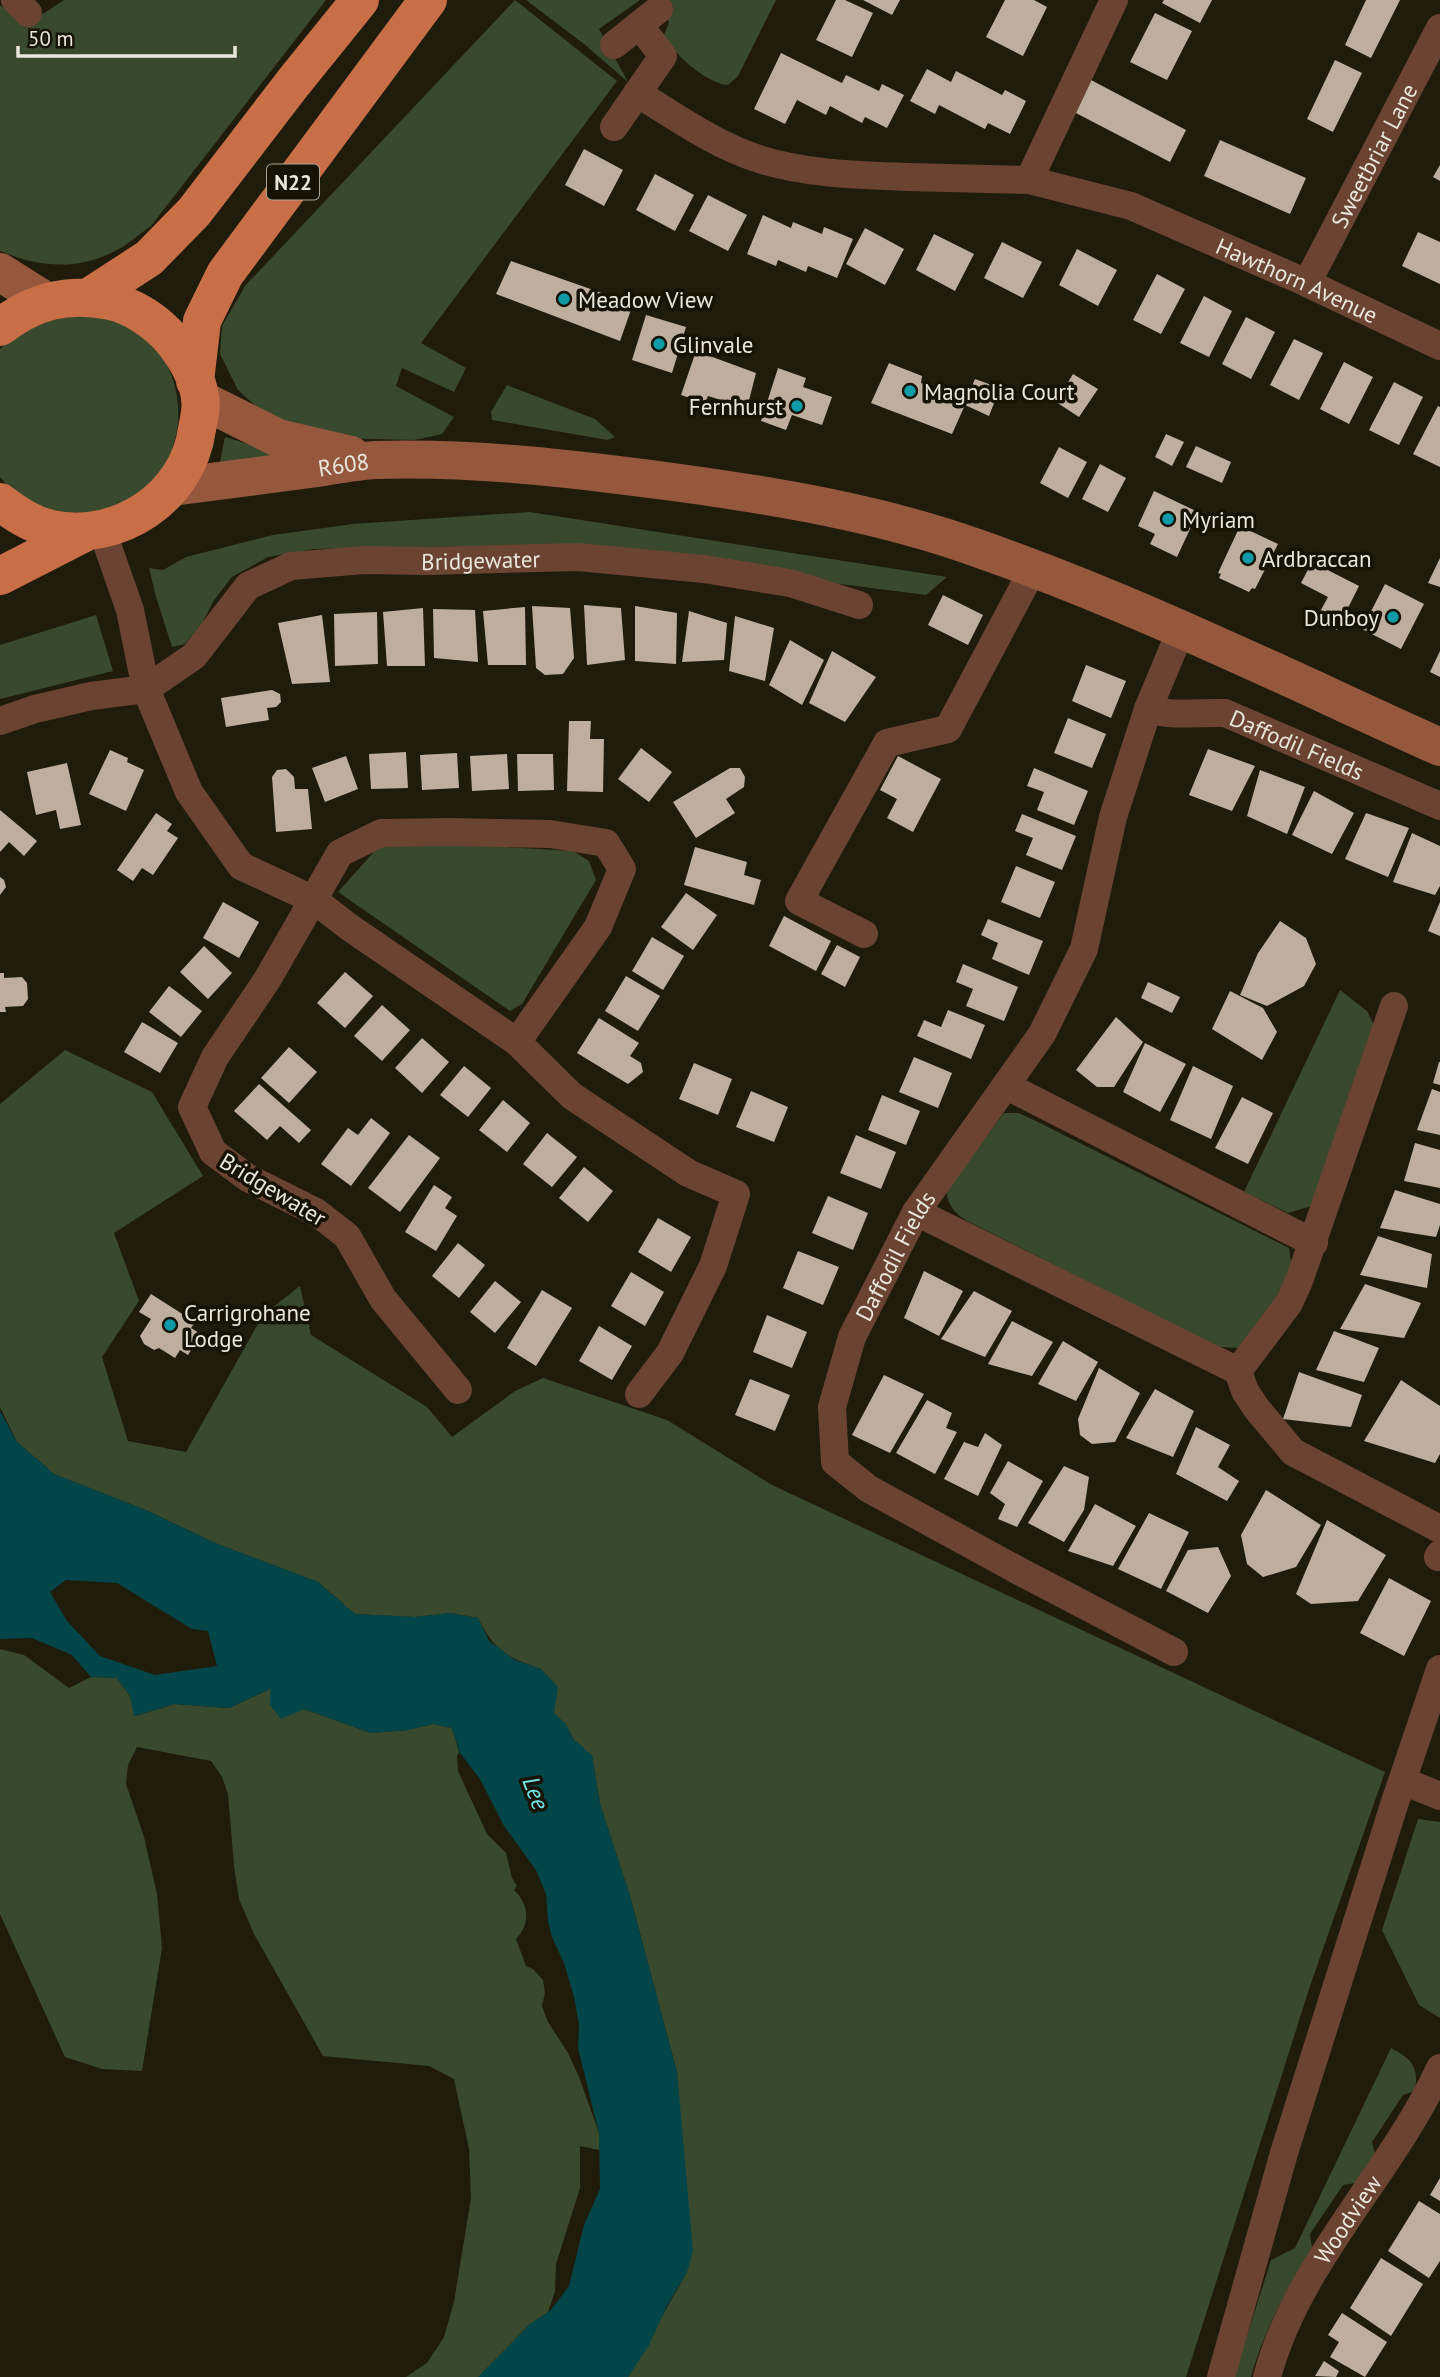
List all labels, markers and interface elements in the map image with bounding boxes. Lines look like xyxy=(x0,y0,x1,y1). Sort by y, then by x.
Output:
scale bar xyxy=(18,14,234,58)
text: 50 m xyxy=(28,25,74,52)
street label: Sweetbriar Lane xyxy=(1324,78,1423,232)
road number: N22 xyxy=(267,164,319,200)
street label: Hawthorn Avenue xyxy=(1212,231,1383,329)
place label: Meadow View xyxy=(578,285,713,314)
marker: Meadow View xyxy=(556,291,572,307)
place label: Glinvale xyxy=(673,330,753,359)
marker: Glinvale xyxy=(651,336,667,352)
place label: Magnolia Court xyxy=(924,377,1075,406)
marker: Magnolia Court xyxy=(902,383,918,399)
place label: Fernhurst xyxy=(689,392,783,421)
marker: Fernhurst xyxy=(789,398,805,414)
street label: R608 xyxy=(316,446,370,482)
place label: Myriam xyxy=(1182,505,1255,534)
marker: Myriam xyxy=(1160,511,1176,527)
street label: Bridgewater xyxy=(421,544,541,576)
place label: Ardbraccan xyxy=(1262,544,1372,573)
marker: Ardbraccan xyxy=(1240,550,1256,566)
place label: Dunboy xyxy=(1304,603,1379,632)
marker: Dunboy xyxy=(1385,609,1401,625)
street label: Daffodil Fields xyxy=(1226,702,1369,786)
street label: Bridgewater xyxy=(215,1146,332,1232)
street label: Daffodil Fields xyxy=(848,1185,941,1326)
place label: Carrigrohane Lodge xyxy=(184,1298,311,1353)
marker: Carrigrohane Lodge xyxy=(162,1317,178,1333)
water label: Lee xyxy=(516,1772,556,1814)
street label: Woodview xyxy=(1307,2169,1387,2269)

